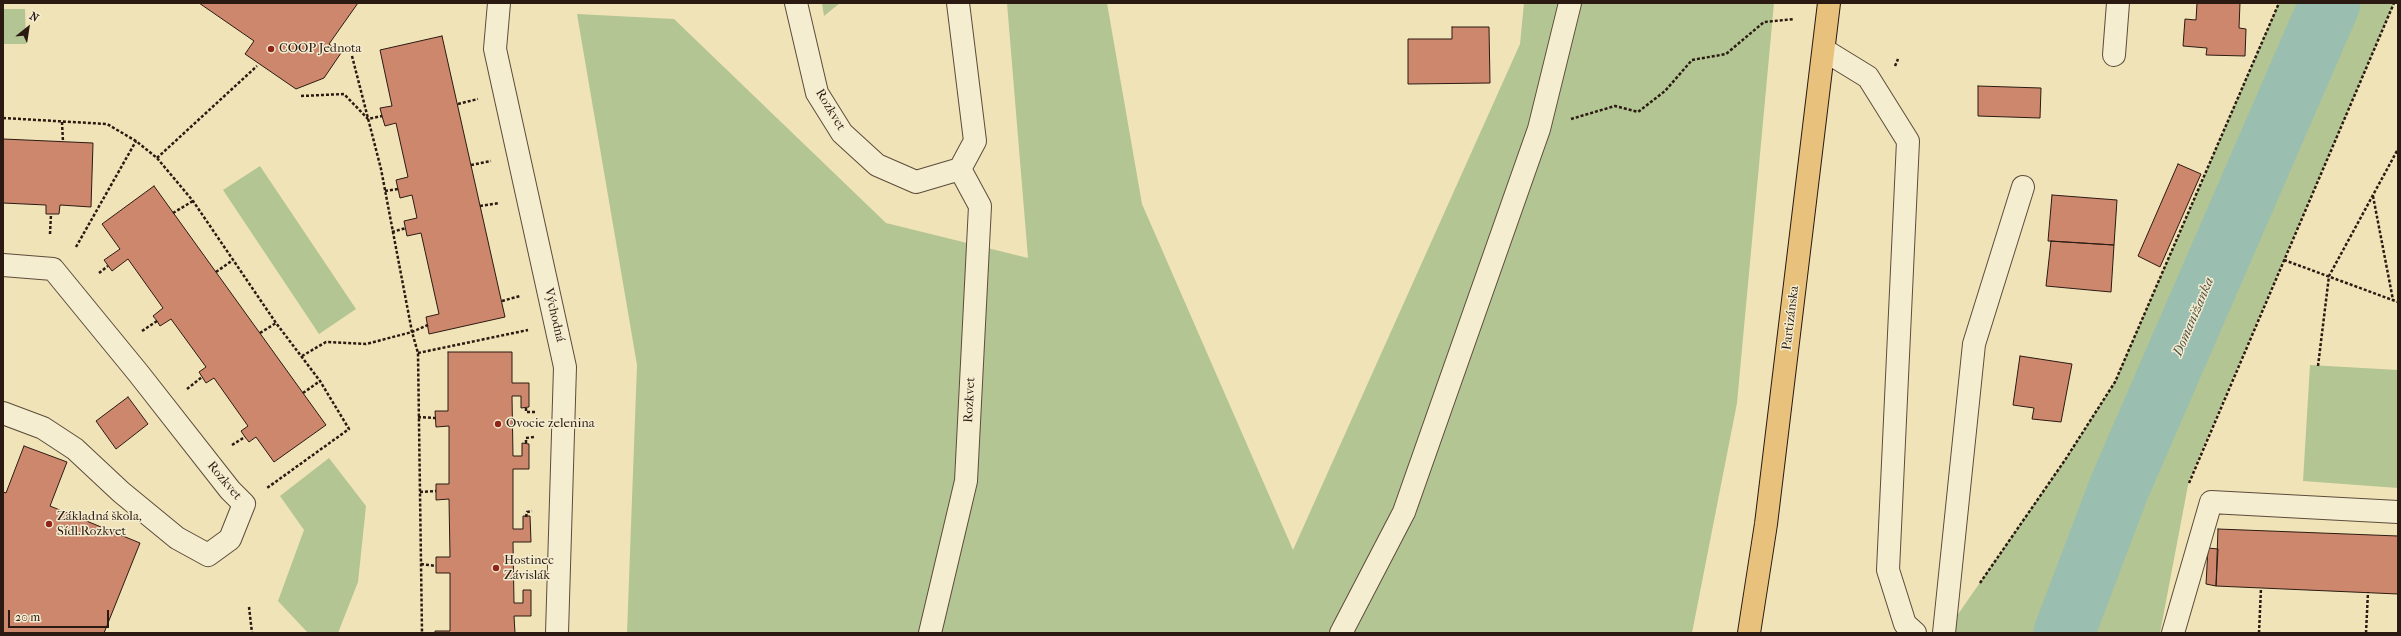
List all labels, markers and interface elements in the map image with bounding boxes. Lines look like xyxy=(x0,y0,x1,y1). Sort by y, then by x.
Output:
north arrow xyxy=(8,8,48,48)
text: N xyxy=(27,9,41,25)
place label: COOP Jednota xyxy=(279,41,362,57)
marker: COOP Jednota xyxy=(266,44,276,54)
street label: Rozkvet xyxy=(812,86,848,134)
water label: Domanižanka xyxy=(2170,275,2218,359)
street label: Partizánska xyxy=(1779,285,1803,351)
street label: Východná xyxy=(540,286,568,344)
street label: Rozkvet xyxy=(961,377,979,423)
place label: Ovocie zelenina xyxy=(506,416,595,432)
marker: Ovocie zelenina xyxy=(493,419,503,429)
street label: Rozkvet xyxy=(203,459,245,503)
place label: Základná škola, Sídl.Rozkvet xyxy=(57,509,142,540)
marker: Základná škola, Sídl.Rozkvet xyxy=(44,519,54,529)
place label: Hostinec Závislák xyxy=(504,553,554,584)
marker: Hostinec Závislák xyxy=(491,563,501,573)
scale bar xyxy=(10,602,111,628)
text: 20 m xyxy=(15,610,40,624)

